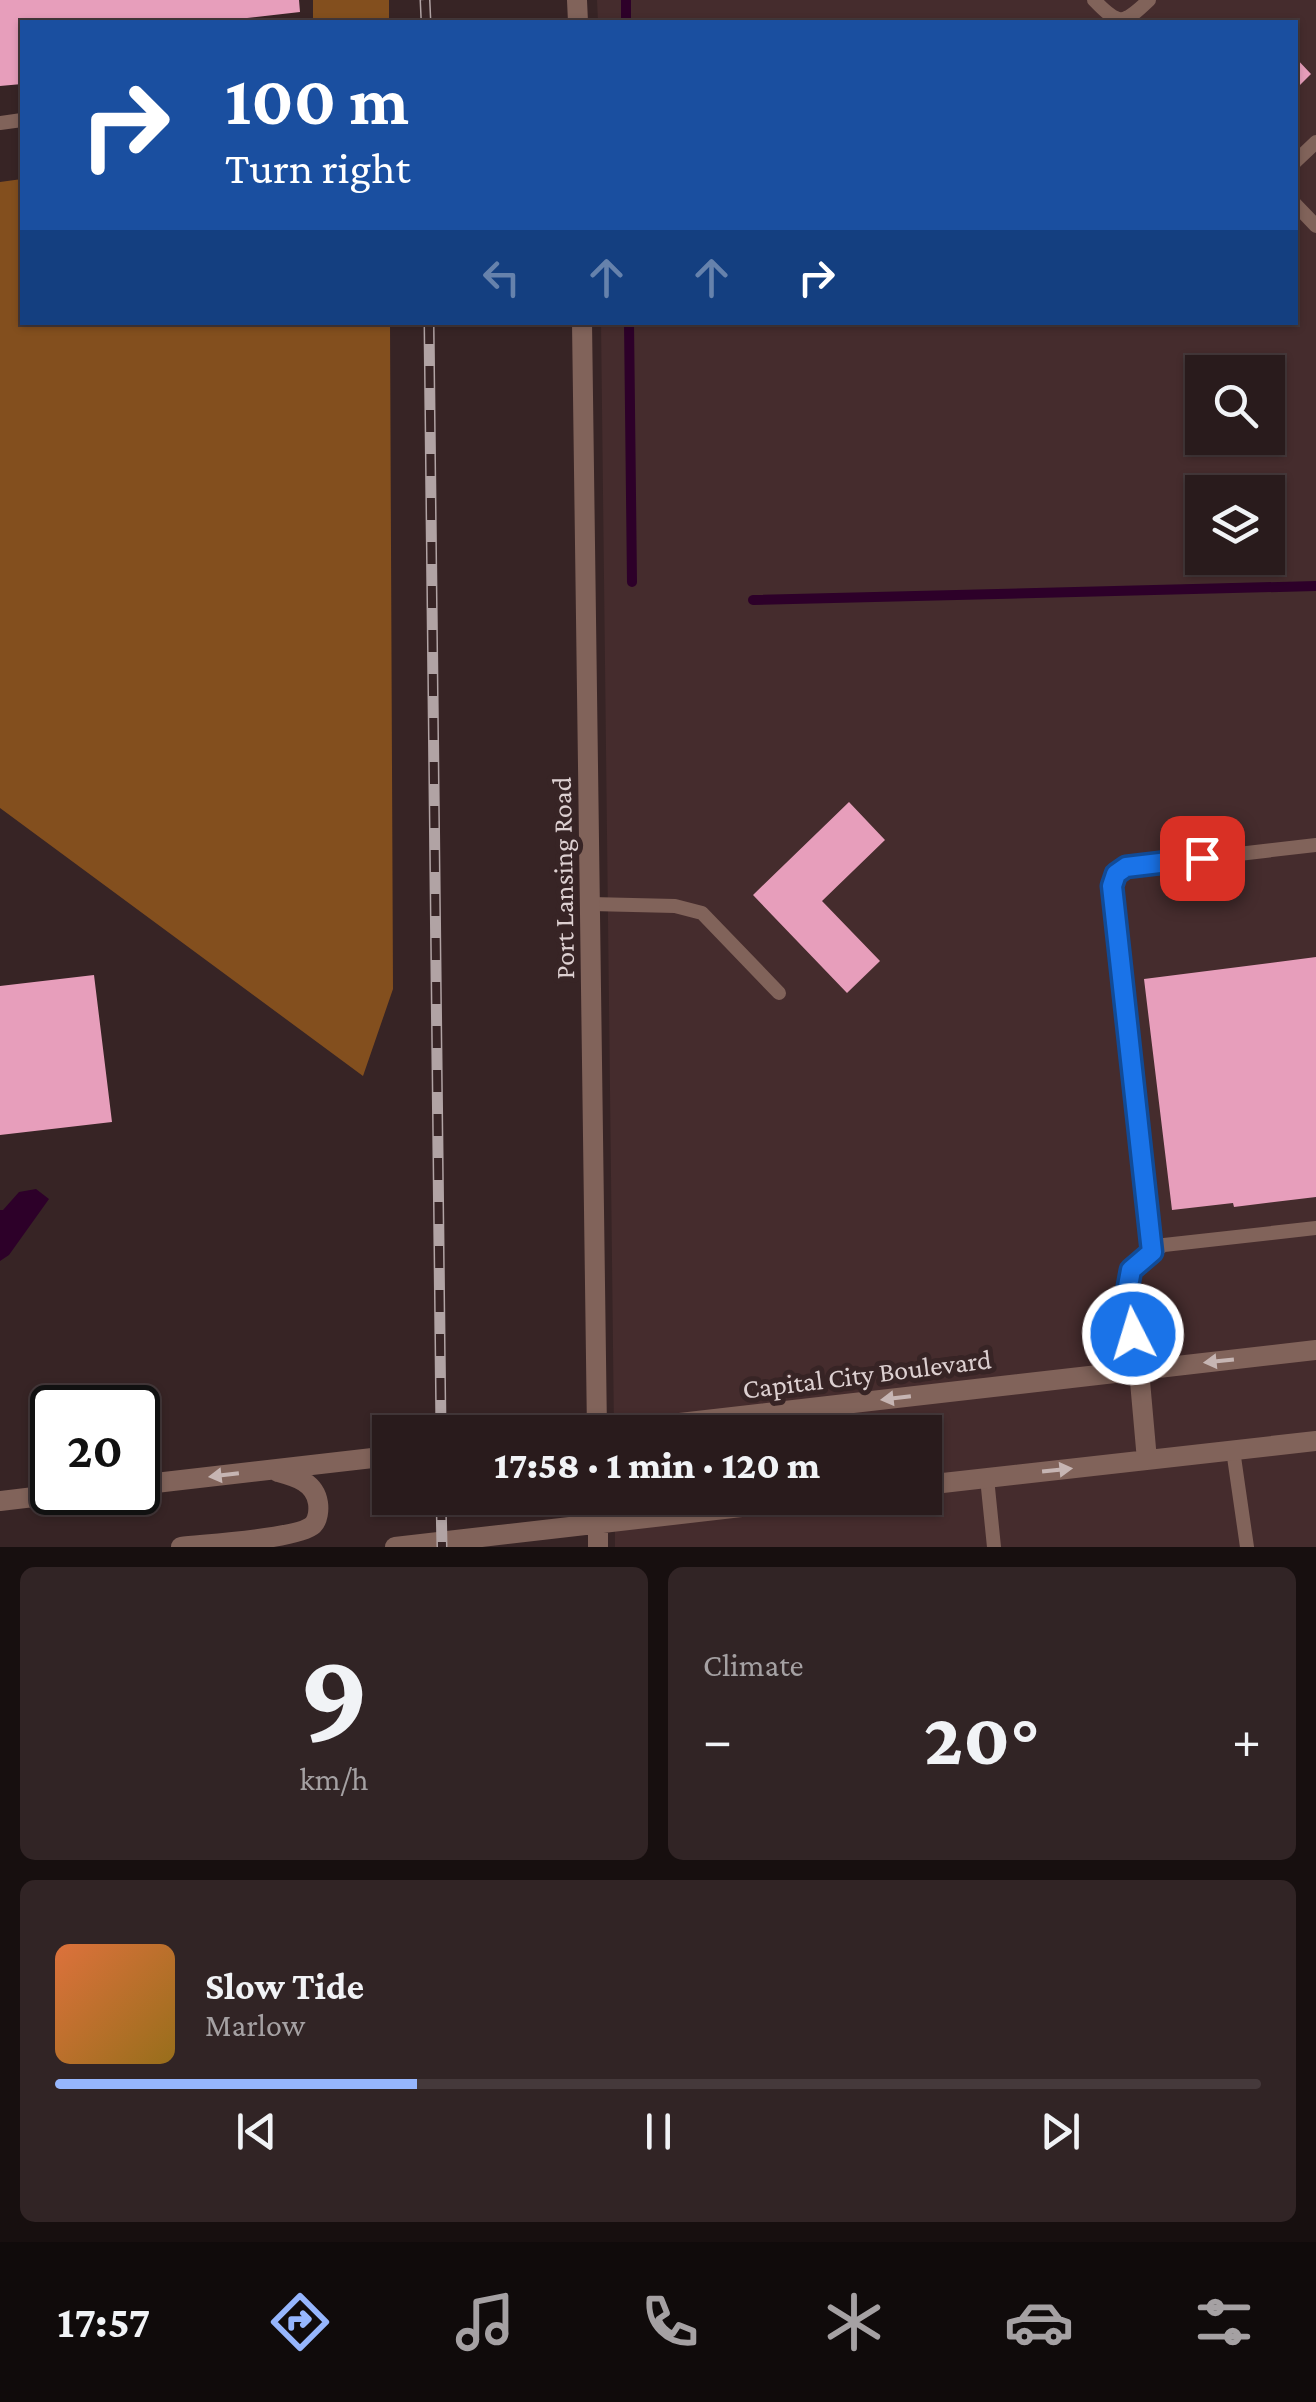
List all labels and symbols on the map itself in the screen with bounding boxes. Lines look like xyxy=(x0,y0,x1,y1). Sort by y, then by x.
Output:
street label: Port Lansing Road xyxy=(546,776,580,980)
pin xyxy=(1160,816,1245,901)
position arrow xyxy=(1081,1282,1185,1386)
street label: Capital City Boulevard xyxy=(741,1343,993,1405)
one-way arrow xyxy=(1203,1353,1234,1369)
speed limit sign: 20 xyxy=(30,1385,160,1515)
one-way arrow xyxy=(880,1390,912,1406)
one-way arrow xyxy=(1041,1462,1073,1478)
one-way arrow xyxy=(207,1467,239,1483)

